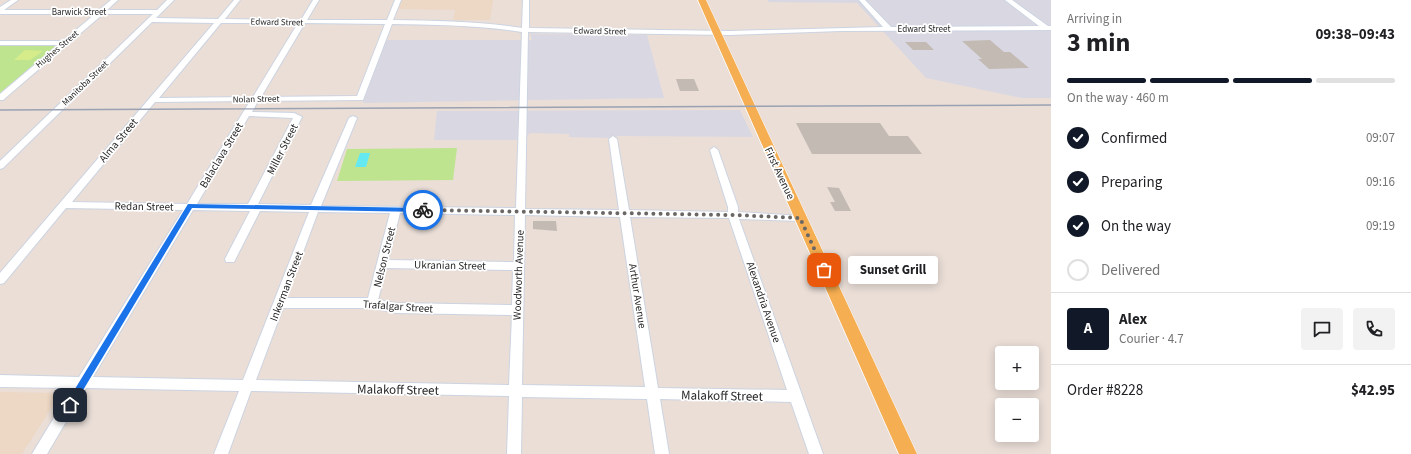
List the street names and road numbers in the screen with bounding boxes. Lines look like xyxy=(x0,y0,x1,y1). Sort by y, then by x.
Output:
street label: Barwick Street xyxy=(52,6,106,19)
street label: Edward Street xyxy=(250,16,304,29)
street label: Edward Street xyxy=(898,23,950,36)
street label: Edward Street xyxy=(573,25,627,38)
street label: Hughes Street xyxy=(33,27,82,71)
street label: Manitoba Street xyxy=(59,58,111,109)
street label: Nolan Street xyxy=(232,93,280,106)
street label: Alma Street xyxy=(96,115,141,166)
street label: Balaclava Street xyxy=(196,119,247,191)
street label: Miller Street xyxy=(263,121,302,177)
street label: First Avenue xyxy=(761,145,798,202)
street label: Redan Street xyxy=(114,198,174,215)
street label: Nelson Street xyxy=(370,225,399,289)
street label: Woodworth Avenue xyxy=(509,229,528,320)
street label: Inkerman Street xyxy=(266,249,307,323)
street label: Ukranian Street xyxy=(414,257,486,274)
street label: Alexandria Avenue xyxy=(743,260,785,345)
street label: Arthur Avenue xyxy=(625,263,650,330)
street label: Trafalgar Street xyxy=(362,297,434,316)
street label: Malakoff Street xyxy=(357,380,440,400)
street label: Malakoff Street xyxy=(681,386,764,406)

